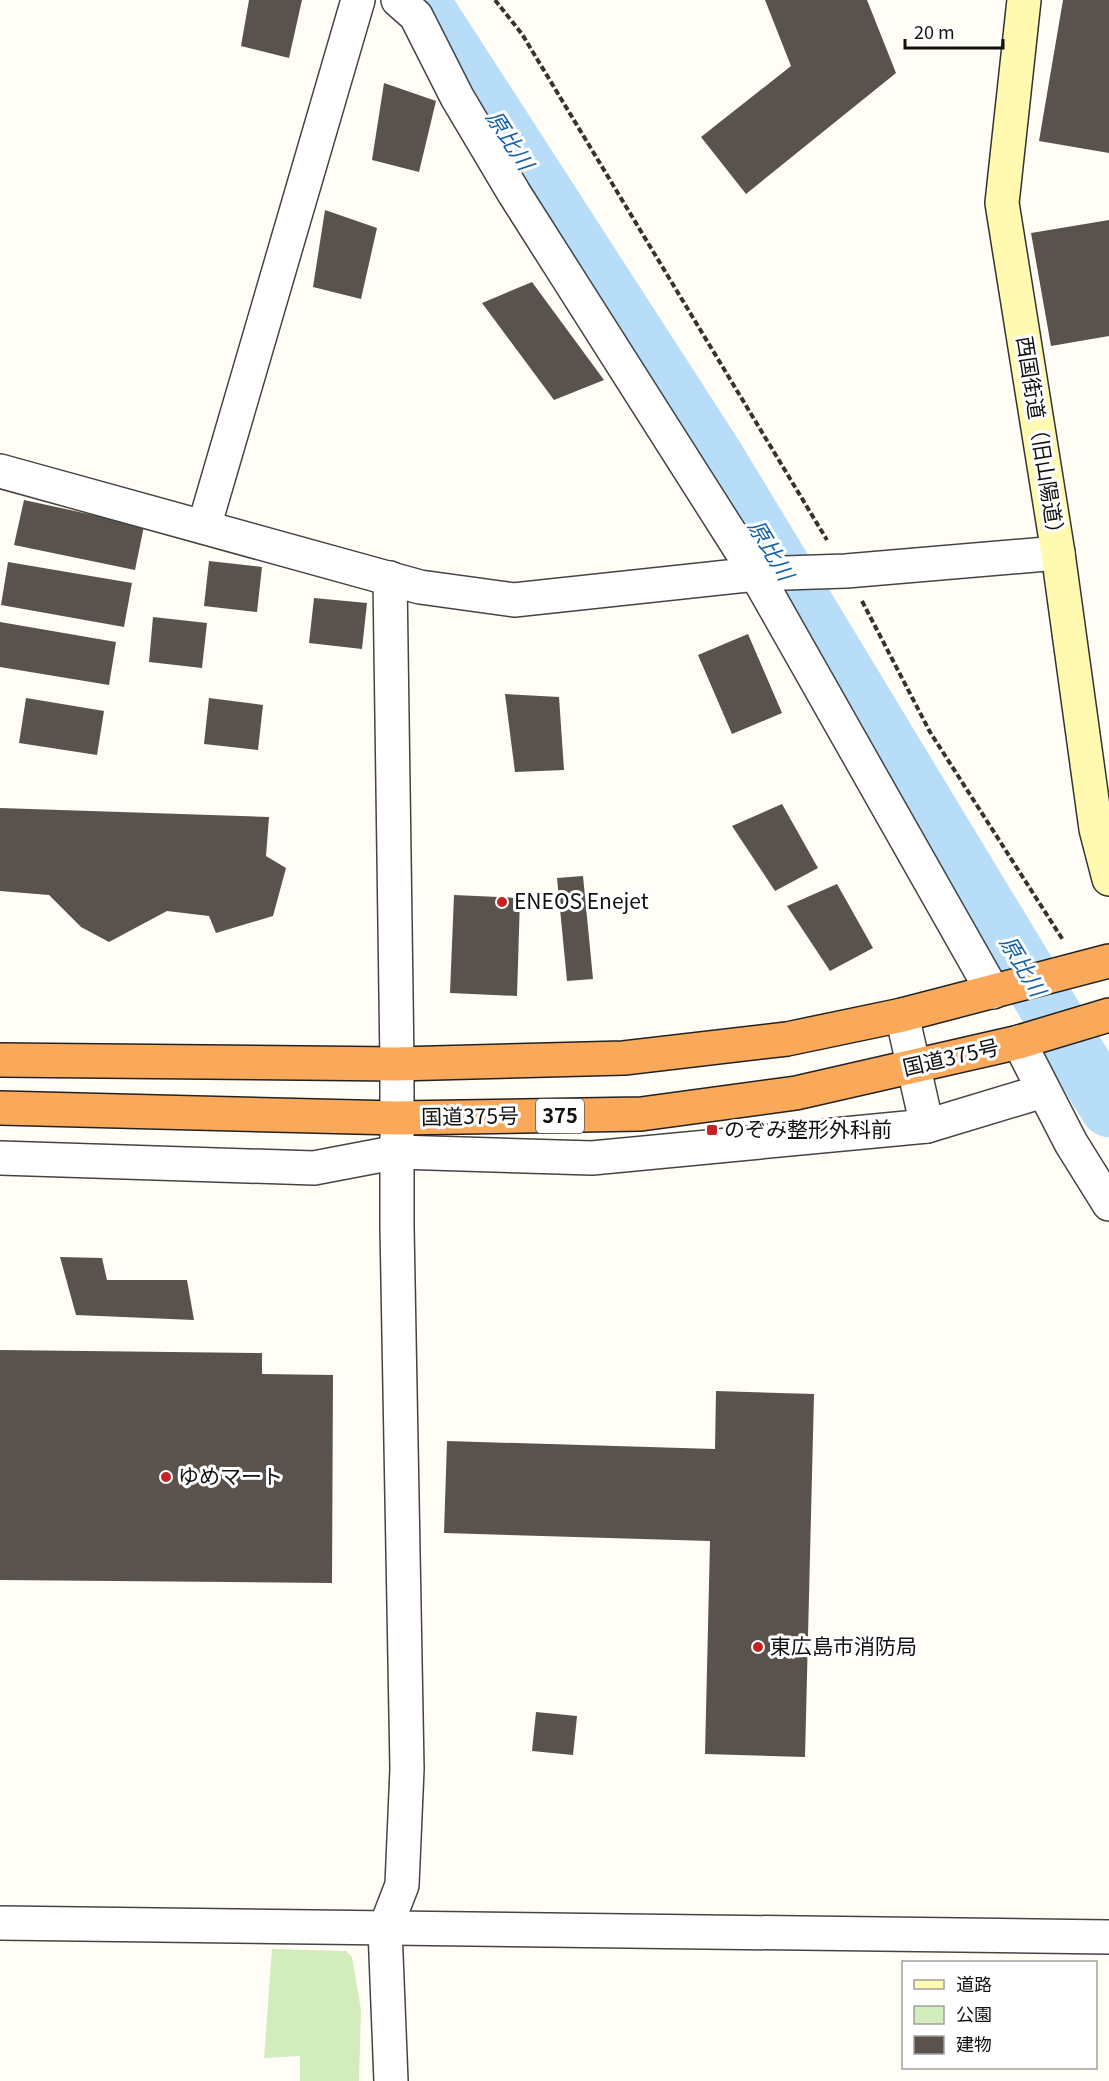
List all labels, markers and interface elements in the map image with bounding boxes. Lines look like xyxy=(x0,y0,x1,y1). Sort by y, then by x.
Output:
scale bar xyxy=(905,12,1002,50)
text: 20 m xyxy=(914,18,955,44)
water label: 原比川 xyxy=(480,103,544,177)
street label: 西国街道（旧山陽道） xyxy=(1011,334,1073,546)
water label: 原比川 xyxy=(742,512,804,587)
place label: ENEOS Enejet xyxy=(514,885,649,915)
marker: ENEOS Enejet xyxy=(495,895,509,909)
water label: 原比川 xyxy=(994,928,1056,1003)
street label: 国道375号 xyxy=(899,1030,1002,1082)
street label: 国道375号 xyxy=(421,1099,519,1131)
road number: 375 xyxy=(536,1099,584,1133)
place label: のぞみ整形外科前 xyxy=(724,1113,892,1143)
marker: のぞみ整形外科前 xyxy=(705,1123,719,1137)
place label: ゆめマート xyxy=(178,1460,283,1490)
marker: ゆめマート xyxy=(159,1470,173,1484)
place label: 東広島市消防局 xyxy=(770,1630,917,1660)
marker: 東広島市消防局 xyxy=(751,1640,765,1654)
legend xyxy=(902,1961,1097,2069)
text: 道路 xyxy=(956,1970,992,1996)
text: 公園 xyxy=(956,2000,992,2026)
text: 建物 xyxy=(956,2030,992,2056)

